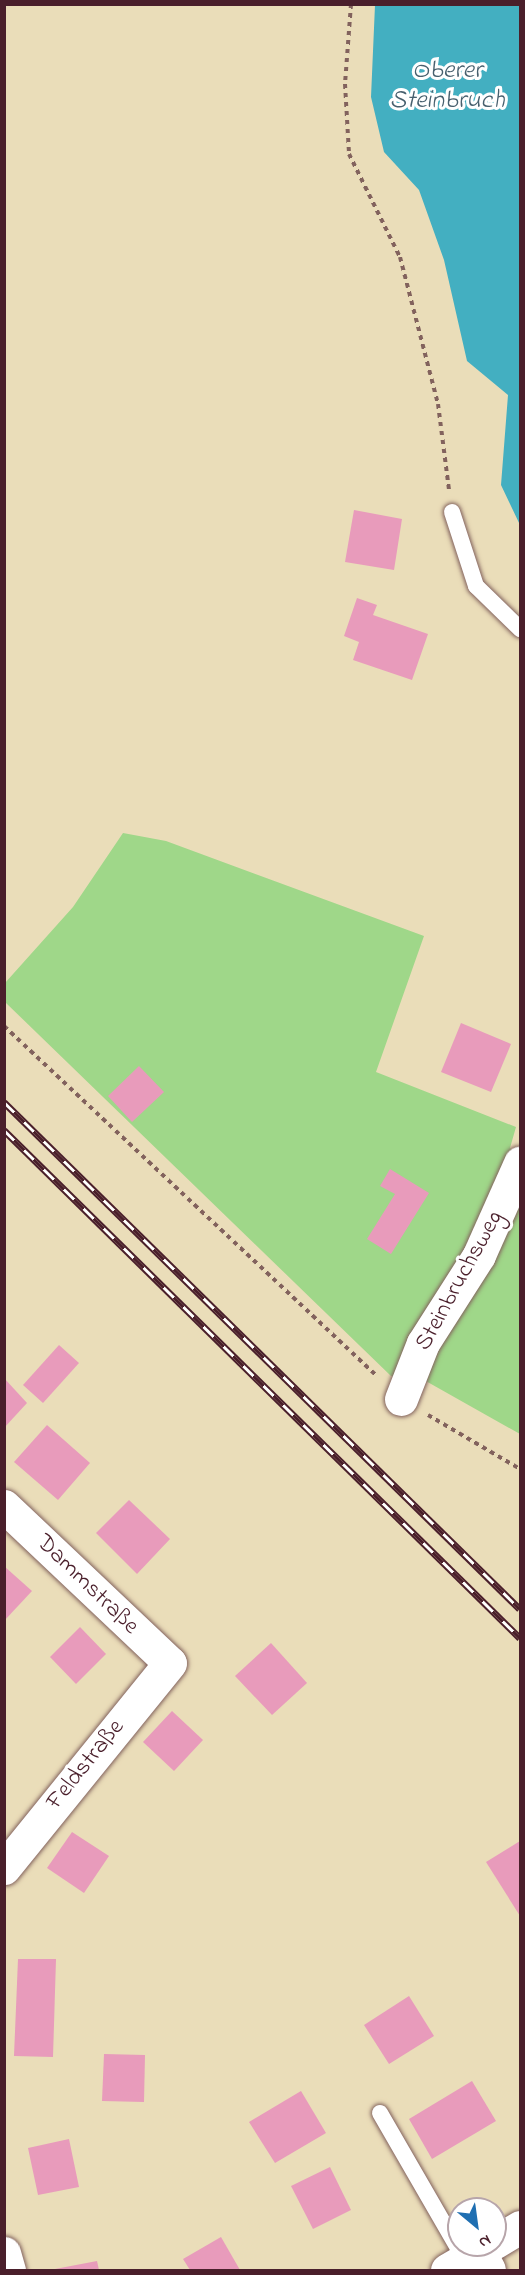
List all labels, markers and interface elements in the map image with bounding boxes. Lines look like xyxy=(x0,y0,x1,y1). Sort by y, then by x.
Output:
water label: Oberer Steinbruch xyxy=(389,56,505,118)
street label: Steinbruchsweg xyxy=(410,1206,510,1356)
street label: Dammstraße xyxy=(30,1529,144,1641)
street label: Feldstraße xyxy=(41,1714,131,1816)
north arrow xyxy=(447,2197,507,2257)
text: N xyxy=(474,2228,495,2254)

